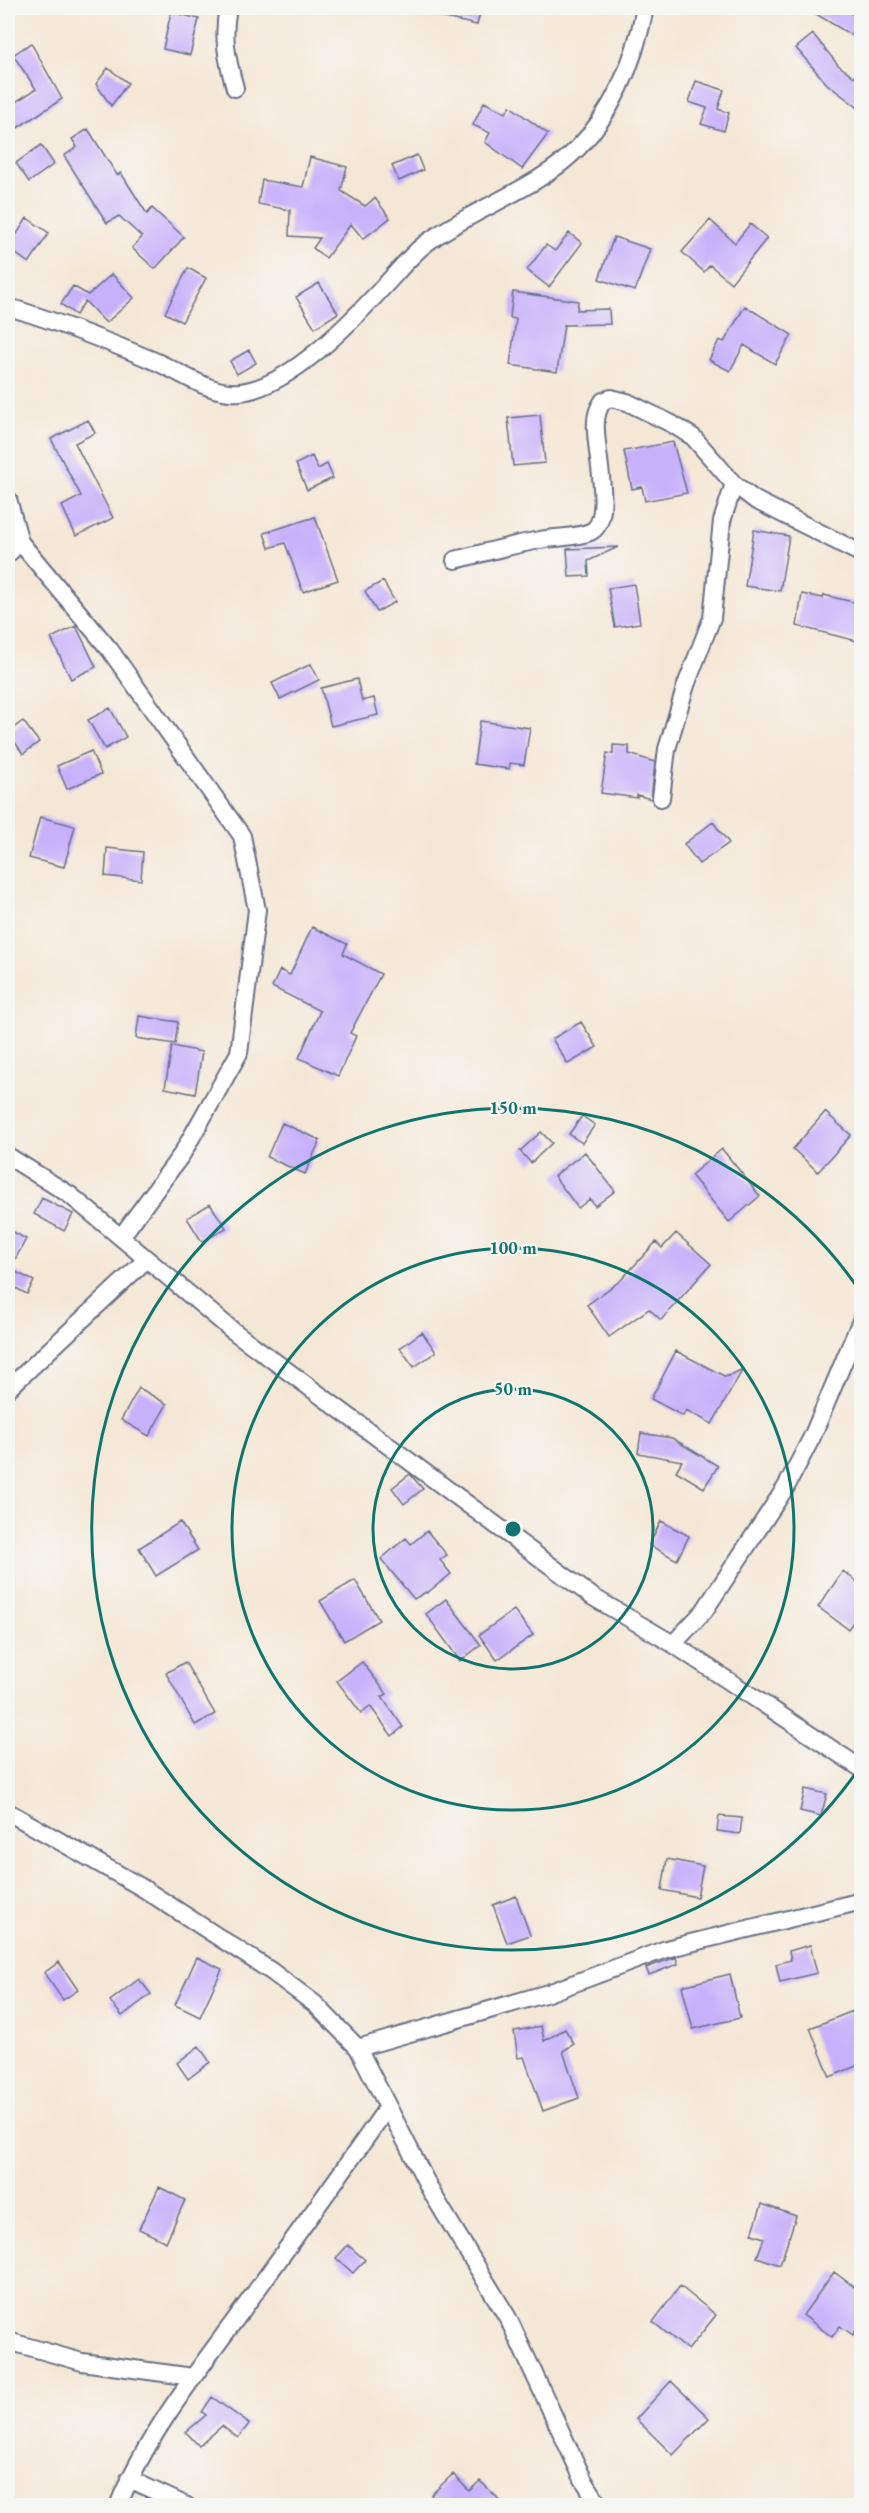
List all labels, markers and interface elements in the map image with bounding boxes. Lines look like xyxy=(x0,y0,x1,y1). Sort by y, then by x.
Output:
text: 150 m xyxy=(489,1096,537,1119)
text: 100 m xyxy=(489,1236,537,1259)
text: 50 m xyxy=(494,1377,532,1400)
centre of rings xyxy=(503,1519,523,1539)

